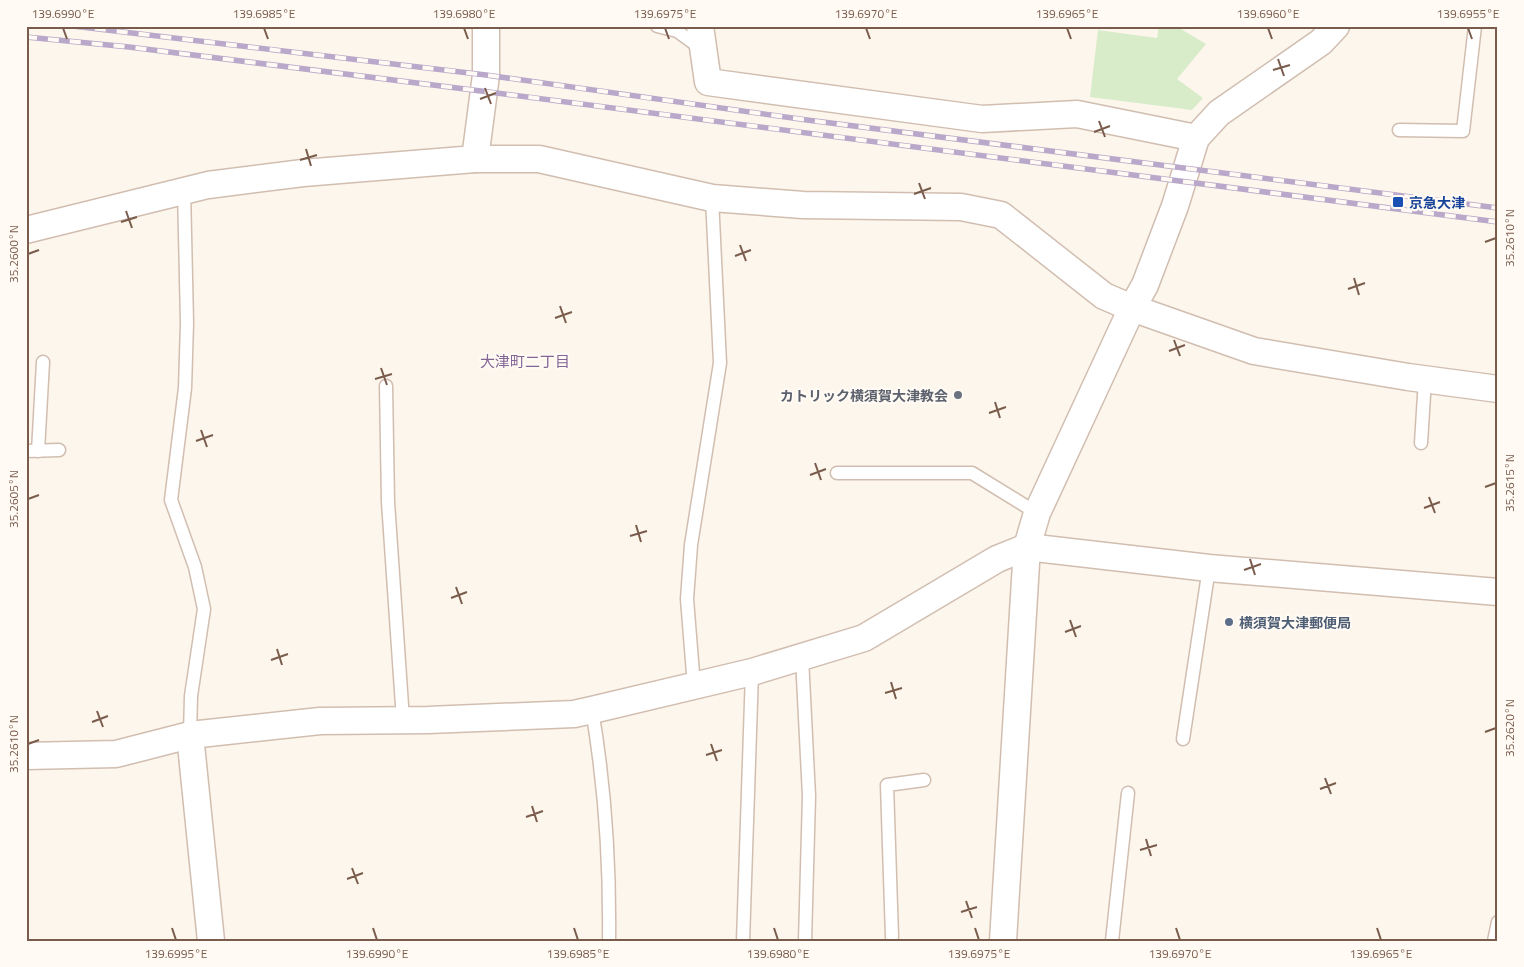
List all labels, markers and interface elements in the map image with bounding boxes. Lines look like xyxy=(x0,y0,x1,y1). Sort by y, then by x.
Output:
text: 139.6990°E xyxy=(32,4,95,23)
text: 139.6985°E xyxy=(233,4,296,23)
text: 139.6980°E xyxy=(433,4,496,23)
text: 139.6975°E xyxy=(634,4,697,23)
text: 139.6970°E xyxy=(835,4,898,23)
text: 139.6965°E xyxy=(1036,4,1099,23)
text: 139.6960°E xyxy=(1237,4,1300,23)
text: 139.6955°E xyxy=(1437,4,1500,23)
place label: 京急大津 xyxy=(1409,192,1465,213)
marker: 京急大津 xyxy=(1391,195,1405,209)
text: 35.2610°N xyxy=(1500,209,1519,267)
text: 35.2600°N xyxy=(4,225,23,283)
district label: 大津町二丁目 xyxy=(480,350,570,373)
place label: カトリック横須賀大津教会 xyxy=(780,385,948,406)
marker: カトリック横須賀大津教会 xyxy=(952,389,964,401)
text: 35.2615°N xyxy=(1500,454,1519,512)
text: 35.2605°N xyxy=(4,470,23,528)
place label: 横須賀大津郵便局 xyxy=(1239,612,1351,633)
marker: 横須賀大津郵便局 xyxy=(1223,616,1235,628)
text: 35.2620°N xyxy=(1500,699,1519,757)
text: 35.2610°N xyxy=(4,715,23,773)
text: 139.6995°E xyxy=(145,944,208,963)
text: 139.6990°E xyxy=(346,944,409,963)
text: 139.6985°E xyxy=(547,944,610,963)
text: 139.6980°E xyxy=(747,944,810,963)
text: 139.6975°E xyxy=(948,944,1011,963)
text: 139.6970°E xyxy=(1149,944,1212,963)
text: 139.6965°E xyxy=(1350,944,1413,963)

